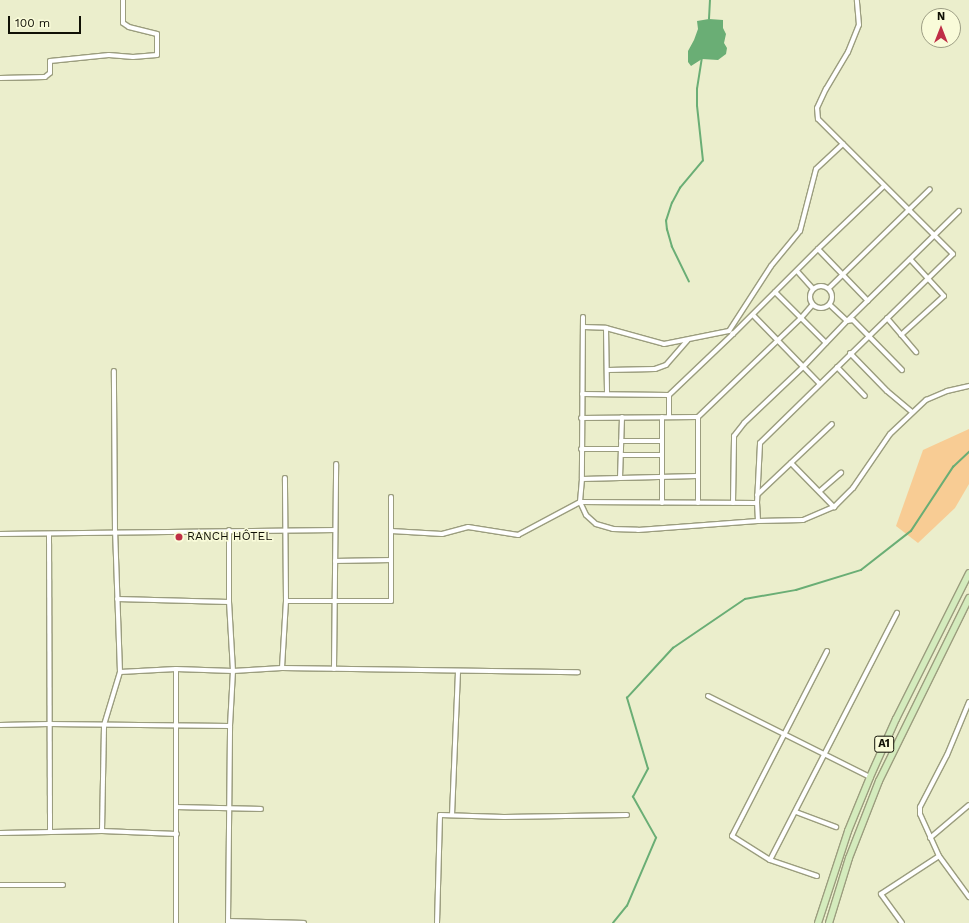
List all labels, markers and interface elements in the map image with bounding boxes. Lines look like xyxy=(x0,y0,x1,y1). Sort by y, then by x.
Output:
scale bar xyxy=(10,8,83,34)
north arrow xyxy=(921,8,961,48)
text: N xyxy=(937,10,945,23)
text: 100 m xyxy=(15,16,50,30)
place label: RANCH HÔTEL xyxy=(187,530,272,544)
marker: RANCH HÔTEL xyxy=(174,532,184,542)
road number: A1 xyxy=(874,735,894,753)

